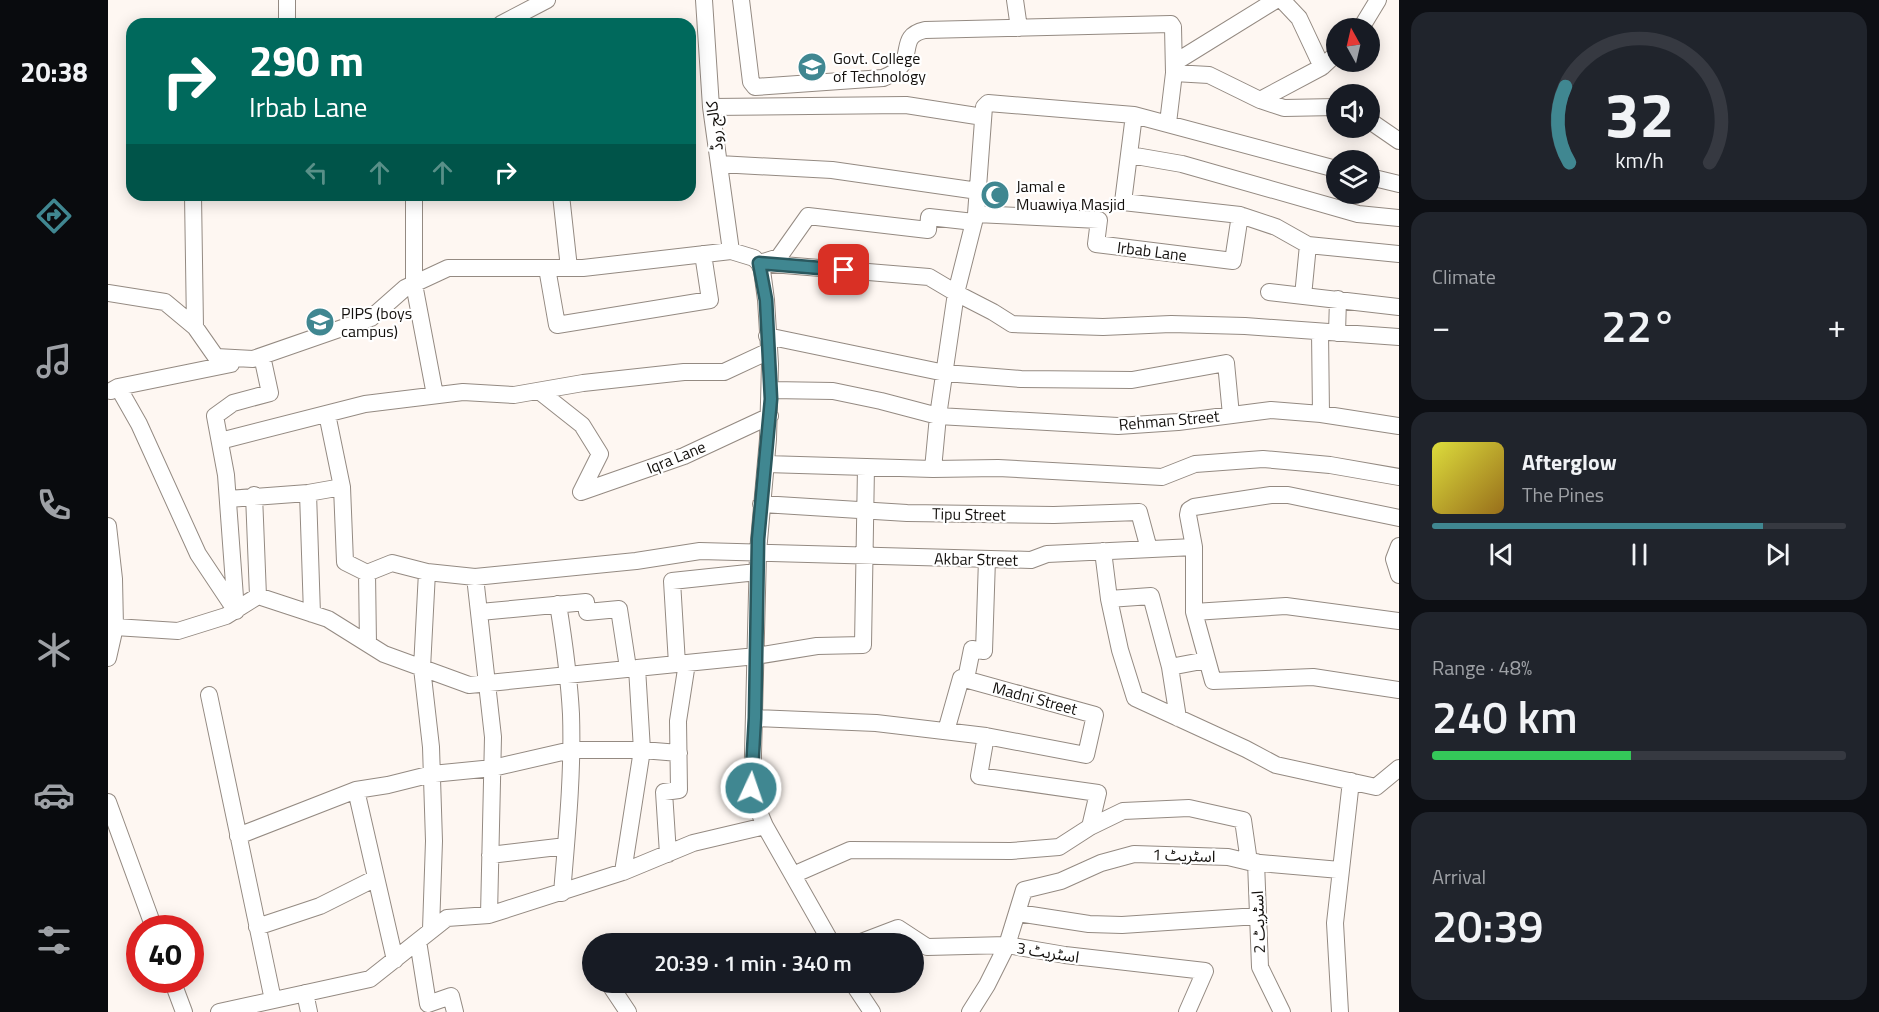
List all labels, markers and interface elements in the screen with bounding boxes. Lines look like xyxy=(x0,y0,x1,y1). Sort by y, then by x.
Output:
north arrow xyxy=(1326,18,1380,72)
map controls xyxy=(1326,18,1380,204)
text: 290 m xyxy=(249,28,364,92)
icon: right xyxy=(150,42,228,120)
place label: Govt. College of Technology xyxy=(833,46,926,88)
text: 20:38 xyxy=(20,51,88,92)
school or university icon: Govt. College of Technology xyxy=(796,51,828,83)
text: 32 xyxy=(1604,66,1674,161)
button: sound xyxy=(1326,84,1380,138)
text: Irbab Lane xyxy=(249,86,367,127)
street label: کالج روڈ xyxy=(699,99,730,152)
text: km/h xyxy=(1615,144,1663,176)
button: layers xyxy=(1326,150,1380,204)
icon: left xyxy=(300,156,333,189)
icon: ahead xyxy=(363,156,396,189)
icon: ahead xyxy=(426,156,459,189)
icon: right xyxy=(489,156,522,189)
place label: Jamal e Muawiya Masjid xyxy=(1016,174,1125,216)
mosque icon: Jamal e Muawiya Masjid xyxy=(979,179,1011,211)
icon: directions xyxy=(33,195,75,237)
street label: Irbab Lane xyxy=(1116,235,1188,267)
pin xyxy=(818,244,869,295)
icon: arrive xyxy=(827,253,860,286)
text: Climate xyxy=(1432,261,1496,292)
text: 22° xyxy=(1601,291,1677,359)
place label: PIPS (boys campus) xyxy=(341,301,412,343)
text: − xyxy=(1432,301,1450,351)
text: + xyxy=(1828,301,1846,351)
school or university icon: PIPS (boys campus) xyxy=(304,306,336,338)
icon: music xyxy=(33,340,75,382)
street label: Rehman Street xyxy=(1118,404,1221,436)
street label: Iqra Lane xyxy=(643,434,709,480)
text: Afterglow xyxy=(1522,445,1617,479)
text: The Pines xyxy=(1522,479,1604,510)
icon: phone xyxy=(33,484,75,526)
street label: Tipu Street xyxy=(932,501,1006,527)
icon: previous xyxy=(1485,538,1518,571)
icon: pause xyxy=(1623,538,1656,571)
icon: next xyxy=(1761,538,1794,571)
street label: Akbar Street xyxy=(934,546,1019,572)
icon: climate xyxy=(33,629,75,671)
text: Range · 48% xyxy=(1432,652,1532,683)
street label: Madni Street xyxy=(990,675,1080,721)
text: 240 km xyxy=(1432,682,1578,750)
position arrow xyxy=(719,756,783,820)
icon: car xyxy=(33,774,75,816)
street label: اسٹریٹ 1 xyxy=(1152,842,1216,868)
text: Arrival xyxy=(1432,861,1486,892)
street label: اسٹریٹ 2 xyxy=(1245,890,1271,954)
text: 20:39 xyxy=(1432,891,1544,959)
speed limit sign: 40 xyxy=(126,915,204,993)
icon: filters xyxy=(33,919,75,961)
street label: اسٹریٹ 3 xyxy=(1015,935,1081,969)
text: 20:39 · 1 min · 340 m xyxy=(654,946,852,980)

